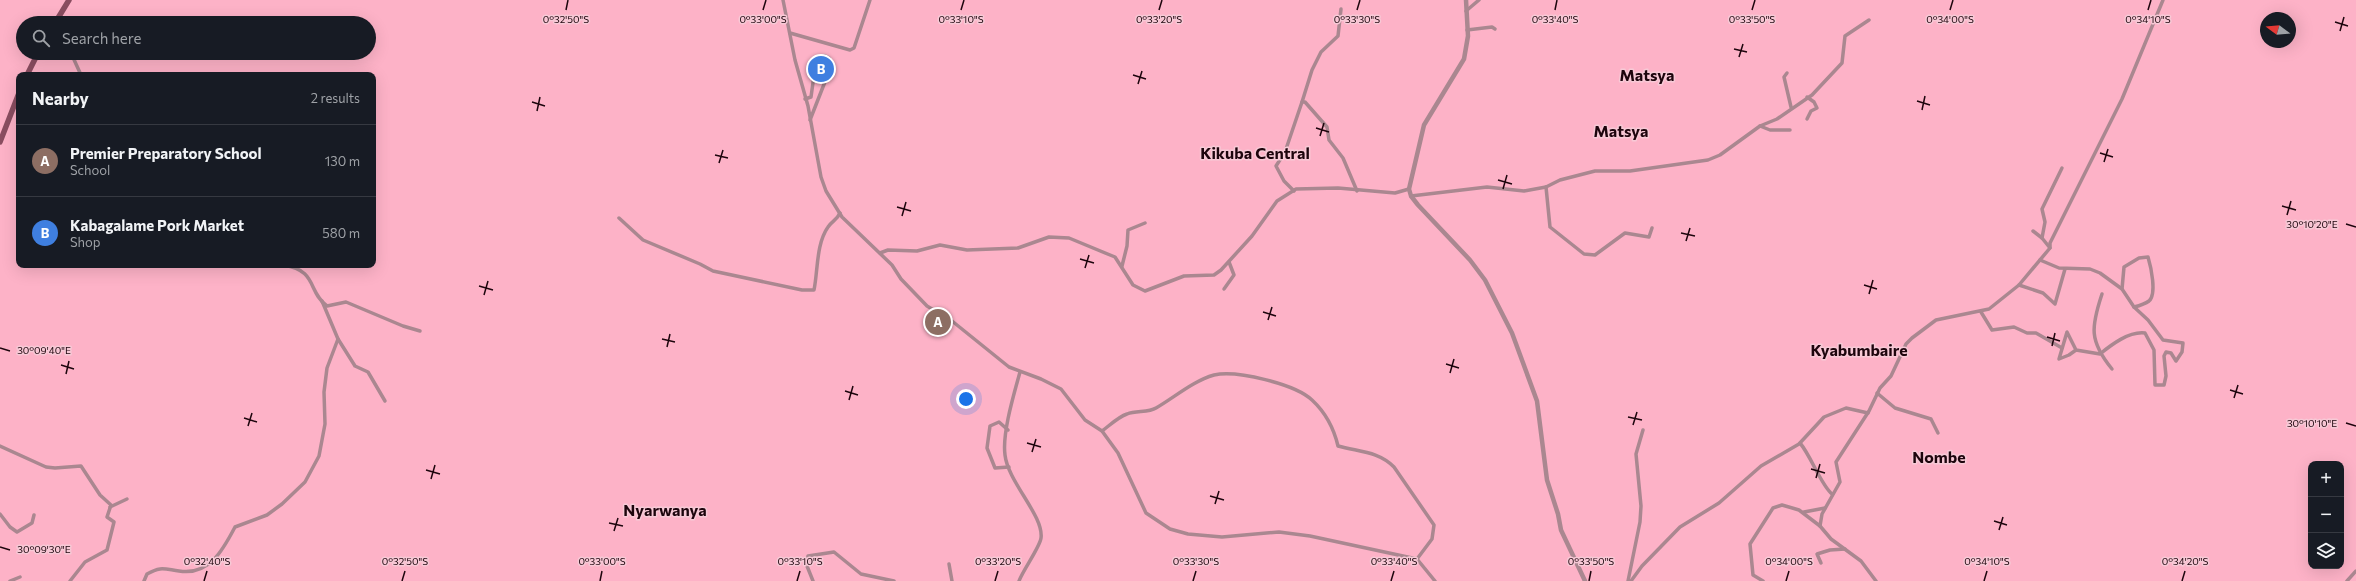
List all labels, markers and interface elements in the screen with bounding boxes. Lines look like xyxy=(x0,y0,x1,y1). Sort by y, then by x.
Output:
north arrow xyxy=(2260,12,2296,48)
text: 0°32'50"S xyxy=(543,13,589,25)
text: 0°33'00"S xyxy=(739,13,787,25)
text: 0°33'10"S xyxy=(939,13,984,25)
text: 0°33'20"S xyxy=(1136,13,1182,25)
text: 0°33'30"S xyxy=(1334,13,1380,25)
text: 0°33'40"S xyxy=(1532,13,1578,25)
text: 0°33'50"S xyxy=(1729,13,1775,25)
text: 0°34'00"S xyxy=(1926,13,1974,25)
text: 0°34'10"S xyxy=(2125,13,2171,25)
search box xyxy=(16,16,376,60)
icon: search xyxy=(30,27,52,49)
text: Search here xyxy=(62,29,141,47)
pin: B xyxy=(808,54,834,84)
district label: Matsya xyxy=(1620,65,1674,84)
text: Nearby xyxy=(32,88,89,109)
text: 2 results xyxy=(311,90,360,106)
district label: Matsya xyxy=(1594,121,1648,140)
district label: Kikuba Central xyxy=(1200,143,1310,162)
text: Premier Preparatory School xyxy=(70,144,262,162)
text: A xyxy=(40,153,50,169)
text: 130 m xyxy=(325,153,360,169)
text: School xyxy=(70,162,110,178)
text: Kabagalame Pork Market xyxy=(70,216,244,234)
text: 30°10'20"E xyxy=(2286,218,2338,230)
text: B xyxy=(41,225,49,241)
text: 580 m xyxy=(322,225,360,241)
text: Shop xyxy=(70,234,101,250)
pin: A xyxy=(925,307,951,337)
district label: Kyabumbaire xyxy=(1810,340,1908,359)
text: 30°09'40"E xyxy=(17,344,71,356)
your location xyxy=(956,389,976,409)
text: 30°10'10"E xyxy=(2287,417,2337,429)
district label: Nombe xyxy=(1912,447,1966,466)
map controls xyxy=(2308,461,2344,569)
button: + xyxy=(2308,461,2344,497)
button: − xyxy=(2308,497,2344,533)
district label: Nyarwanya xyxy=(623,500,707,519)
button: layers xyxy=(2308,533,2344,569)
text: 30°09'30"E xyxy=(17,543,71,555)
text: 0°32'40"S xyxy=(184,555,230,567)
text: 0°32'50"S xyxy=(382,555,428,567)
text: 0°33'00"S xyxy=(578,555,626,567)
text: 0°33'10"S xyxy=(778,555,823,567)
text: 0°33'20"S xyxy=(975,555,1021,567)
text: 0°33'30"S xyxy=(1173,555,1219,567)
text: 0°33'40"S xyxy=(1371,555,1417,567)
text: 0°33'50"S xyxy=(1568,555,1614,567)
text: 0°34'00"S xyxy=(1765,555,1813,567)
text: 0°34'10"S xyxy=(1964,555,2010,567)
text: 0°34'20"S xyxy=(2162,555,2208,567)

